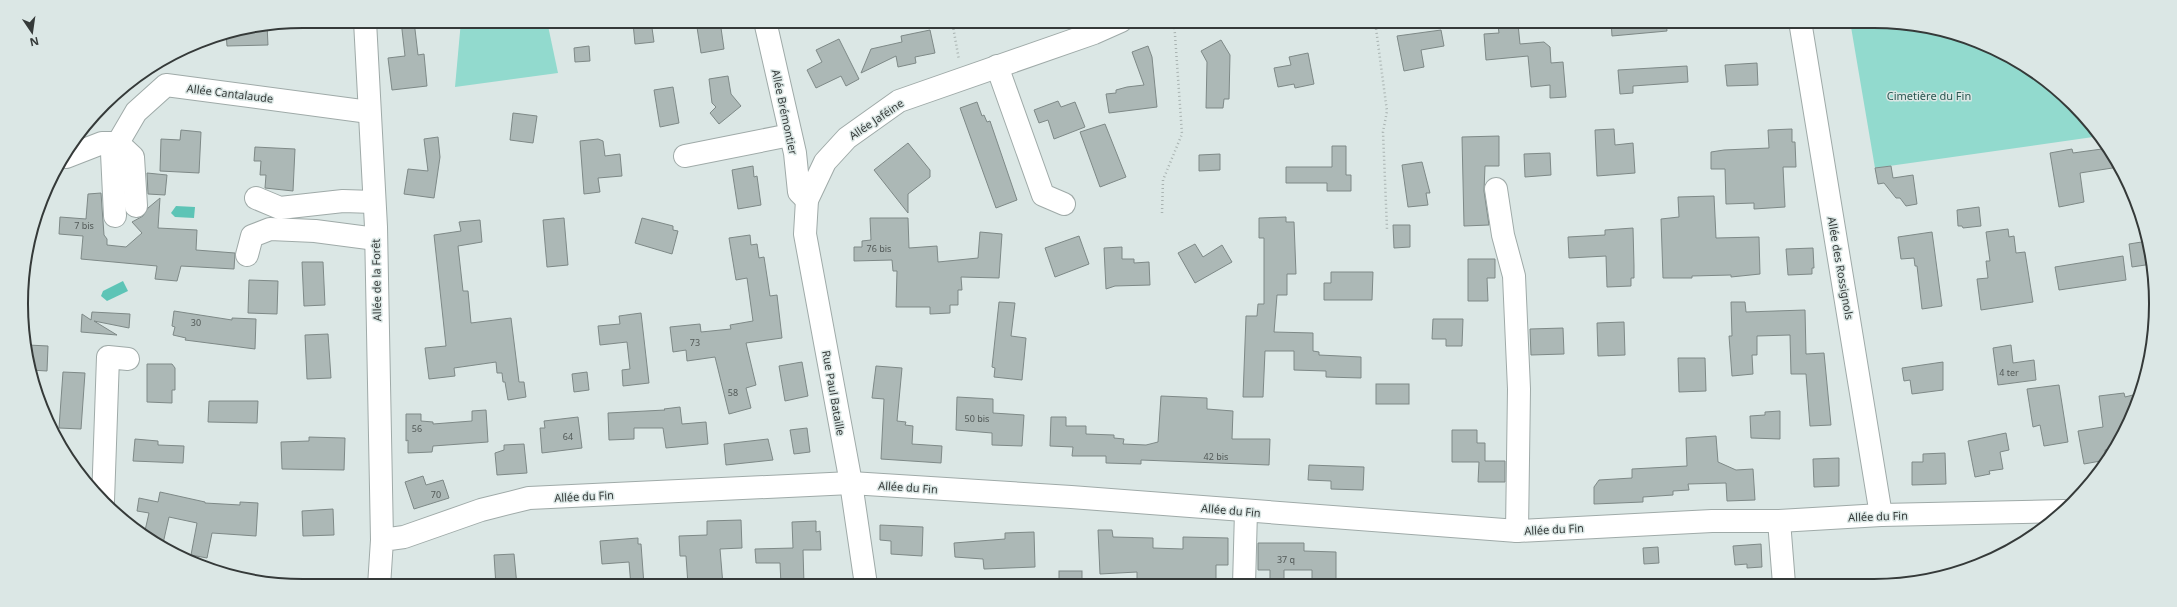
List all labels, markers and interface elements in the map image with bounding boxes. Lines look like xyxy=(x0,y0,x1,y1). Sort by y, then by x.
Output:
north arrow xyxy=(12,12,52,52)
text: N xyxy=(28,34,40,51)
street label: Allée Brémontier xyxy=(769,68,801,157)
street label: Allée Cantalaude xyxy=(186,80,274,106)
park label: Cimetière du Fin xyxy=(1887,88,1971,103)
street label: Allée Jaféine xyxy=(846,95,906,143)
street label: Allée des Rossignols xyxy=(1825,215,1857,321)
house number: 7 bis xyxy=(74,219,94,232)
street label: Allée de la Forêt xyxy=(368,239,384,321)
house number: 76 bis xyxy=(867,242,891,255)
house number: 30 xyxy=(191,316,201,329)
house number: 73 xyxy=(690,336,700,349)
street label: Rue Paul Bataille xyxy=(819,349,849,437)
house number: 4 ter xyxy=(1999,366,2019,379)
house number: 58 xyxy=(728,386,738,399)
house number: 50 bis xyxy=(965,412,989,425)
house number: 56 xyxy=(412,422,422,435)
house number: 64 xyxy=(563,430,573,443)
house number: 42 bis xyxy=(1204,450,1228,463)
street label: Allée du Fin xyxy=(878,477,938,497)
street label: Allée du Fin xyxy=(554,487,614,505)
house number: 70 xyxy=(431,488,441,501)
street label: Allée du Fin xyxy=(1201,500,1261,520)
street label: Allée du Fin xyxy=(1848,507,1908,525)
street label: Allée du Fin xyxy=(1524,520,1584,538)
house number: 37 q xyxy=(1277,553,1295,566)

